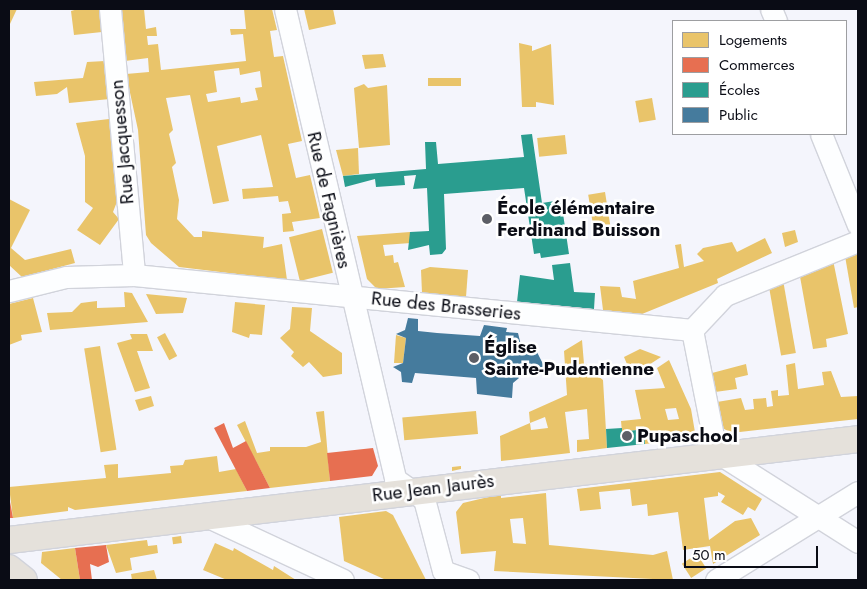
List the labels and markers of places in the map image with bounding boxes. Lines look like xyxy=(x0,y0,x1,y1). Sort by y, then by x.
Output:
place label: École élémentaire Ferdinand Buisson xyxy=(497,197,660,241)
marker: École élémentaire Ferdinand Buisson xyxy=(481,213,493,225)
place label: Église Sainte-Pudentienne xyxy=(484,336,654,380)
marker: Église Sainte-Pudentienne xyxy=(468,352,480,364)
place label: Pupaschool xyxy=(637,425,738,447)
marker: Pupaschool xyxy=(621,430,633,442)

